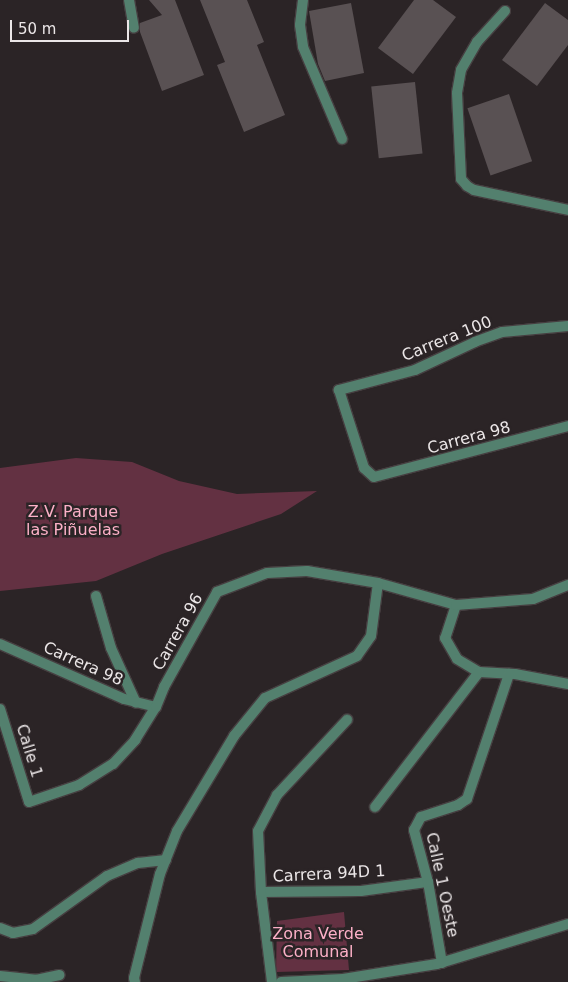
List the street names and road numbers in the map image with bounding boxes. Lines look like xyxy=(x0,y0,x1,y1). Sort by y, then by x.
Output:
street label: Carrera 100 xyxy=(399,312,495,366)
street label: Carrera 98 xyxy=(425,418,513,458)
street label: Carrera 96 xyxy=(149,590,207,674)
street label: Carrera 98 xyxy=(40,638,126,690)
street label: Calle 1 xyxy=(12,722,46,780)
street label: Calle 1 Oeste xyxy=(421,831,463,939)
street label: Carrera 94D 1 xyxy=(272,861,386,887)

